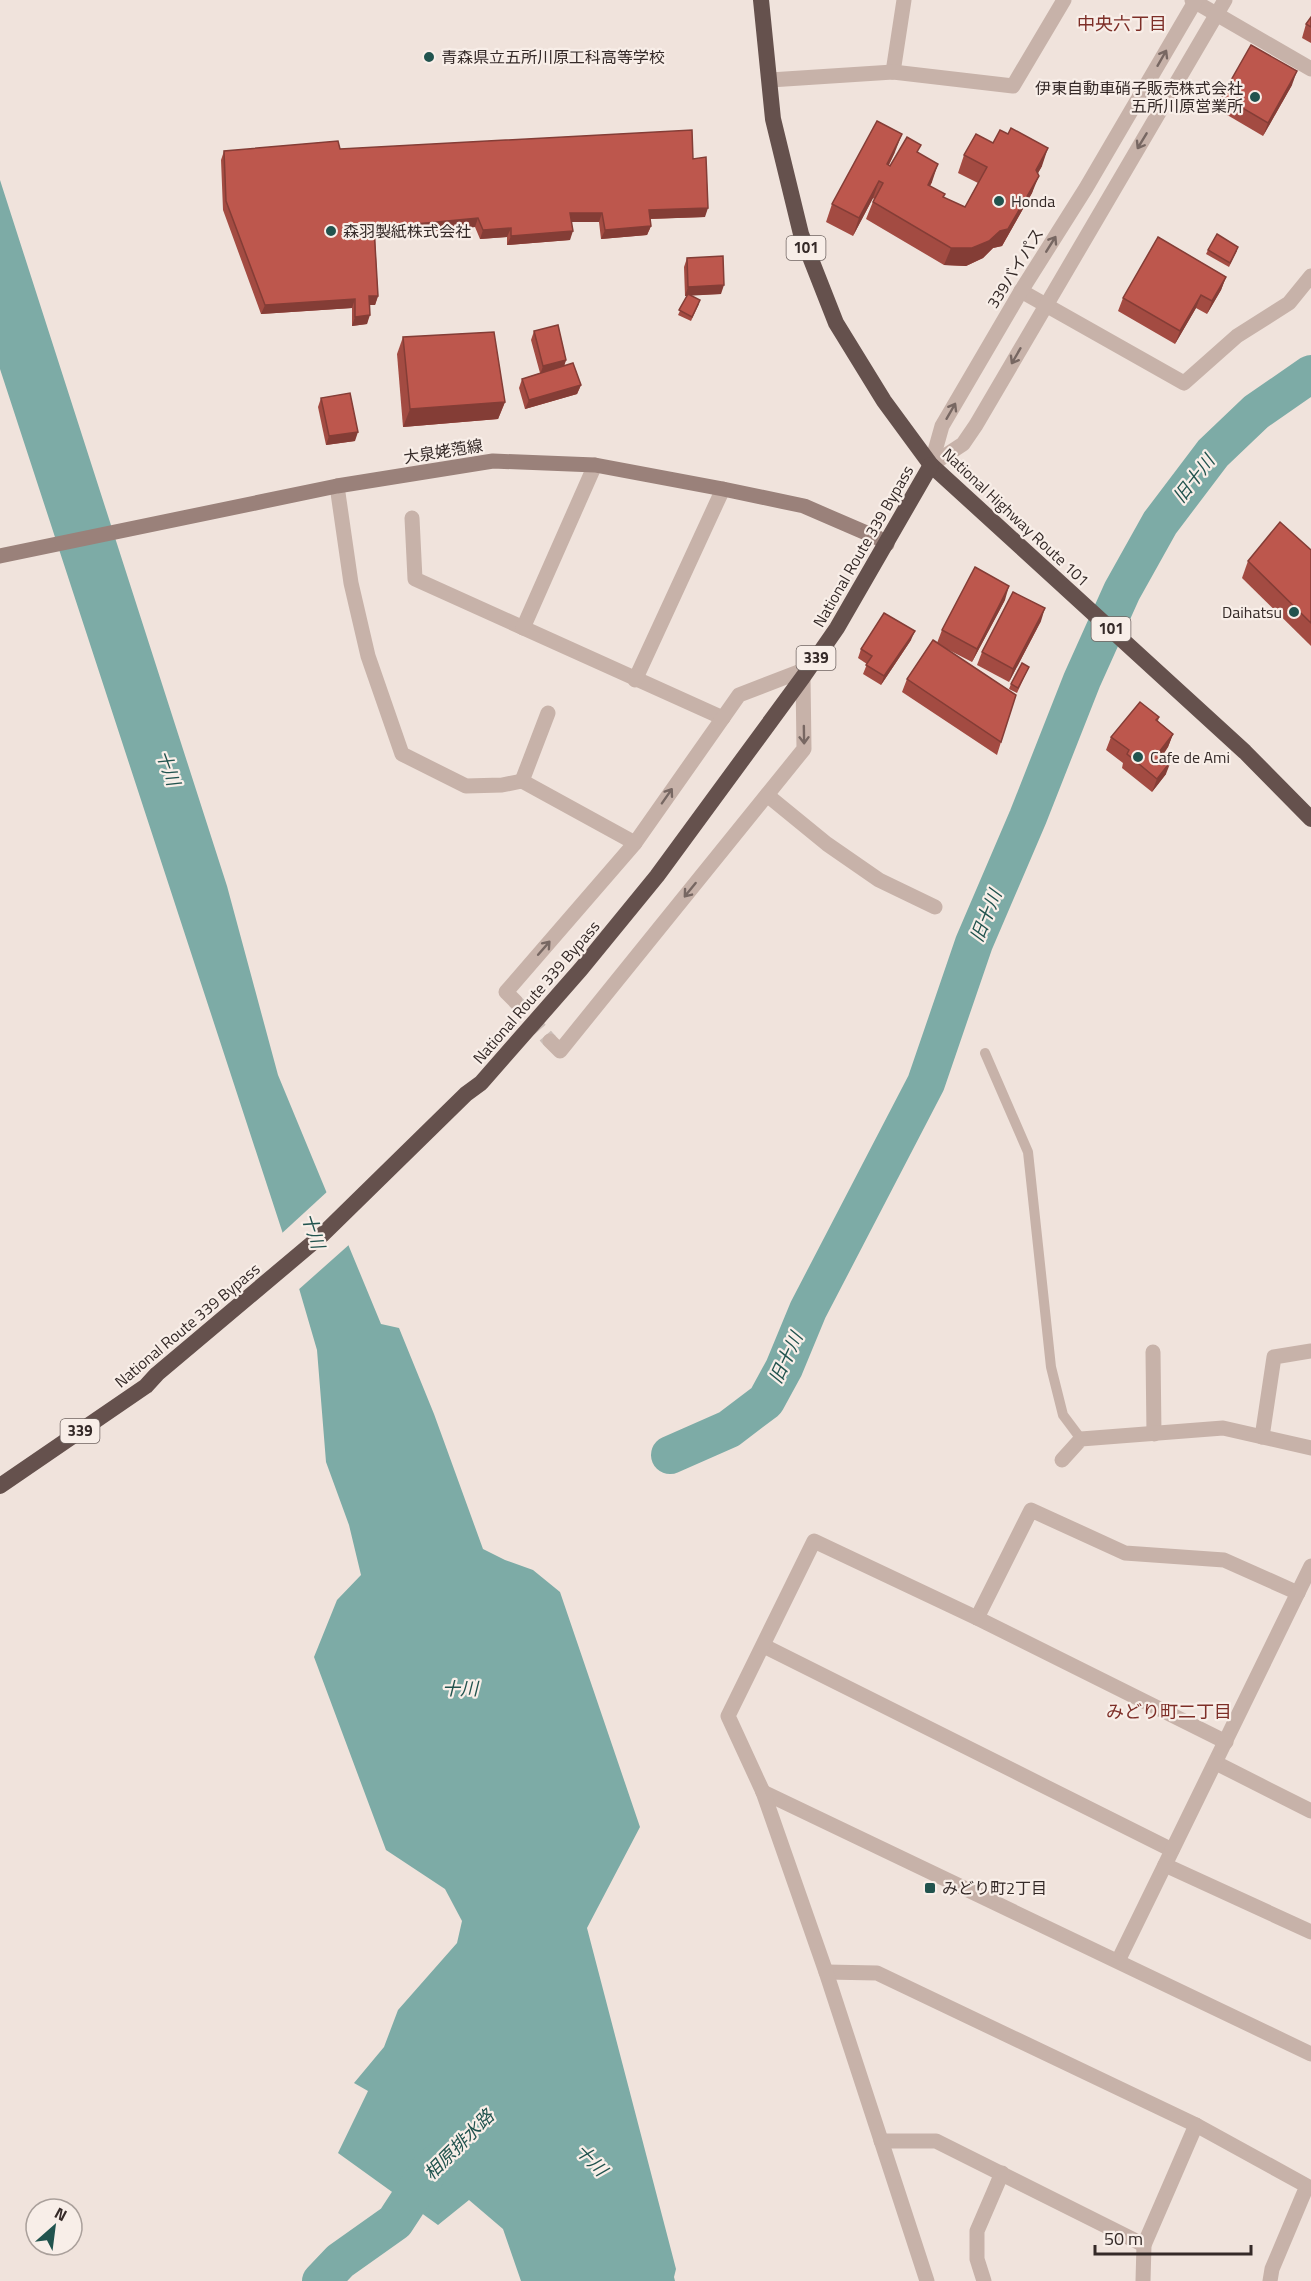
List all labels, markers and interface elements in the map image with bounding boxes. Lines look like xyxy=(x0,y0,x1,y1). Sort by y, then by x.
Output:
district label: 中央六丁目 xyxy=(1077,10,1167,37)
place label: 青森県立五所川原工科高等学校 xyxy=(441,45,665,69)
marker: 青森県立五所川原工科高等学校 xyxy=(422,50,436,64)
one-way arrow xyxy=(1156,50,1168,67)
place label: 伊東自動車硝子販売株式会社 五所川原営業所 xyxy=(1035,76,1243,118)
marker: 伊東自動車硝子販売株式会社 五所川原営業所 xyxy=(1248,90,1262,104)
one-way arrow xyxy=(1136,132,1148,149)
place label: Honda xyxy=(1011,189,1055,213)
marker: Honda xyxy=(992,194,1006,208)
place label: 森羽製紙株式会社 xyxy=(343,219,471,243)
street label: 339バイパス xyxy=(981,223,1049,313)
marker: 森羽製紙株式会社 xyxy=(324,224,338,238)
road number: 101 xyxy=(786,236,826,260)
one-way arrow xyxy=(1045,236,1057,252)
one-way arrow xyxy=(1009,347,1021,364)
one-way arrow xyxy=(945,403,957,420)
street label: 大泉姥萢線 xyxy=(402,433,484,469)
street label: National Highway Route 101 xyxy=(937,442,1095,592)
water label: 旧十川 xyxy=(1166,448,1222,508)
street label: National Route 339 Bypass xyxy=(807,461,919,631)
place label: Daihatsu xyxy=(1222,600,1282,624)
marker: Daihatsu xyxy=(1287,605,1301,619)
road number: 101 xyxy=(1092,617,1130,641)
road number: 339 xyxy=(796,646,836,670)
one-way arrow xyxy=(798,725,810,745)
place label: Cafe de Ami xyxy=(1150,745,1230,769)
water label: 十川 xyxy=(150,746,188,791)
marker: Cafe de Ami xyxy=(1131,750,1145,764)
one-way arrow xyxy=(661,789,673,805)
one-way arrow xyxy=(684,882,697,898)
water label: 旧十川 xyxy=(963,884,1009,946)
street label: National Route 339 Bypass xyxy=(467,915,605,1069)
one-way arrow xyxy=(537,940,551,956)
water label: 十川 xyxy=(295,1210,332,1254)
street label: National Route 339 Bypass xyxy=(109,1257,265,1393)
water label: 旧十川 xyxy=(762,1326,810,1388)
road number: 339 xyxy=(60,1419,100,1443)
water label: 十川 xyxy=(442,1675,480,1702)
district label: みどり町二丁目 xyxy=(1106,1698,1232,1725)
place label: みどり町2丁目 xyxy=(942,1876,1047,1900)
marker: みどり町2丁目 xyxy=(923,1881,937,1895)
water label: 相原排水路 xyxy=(417,2102,501,2186)
water label: 十川 xyxy=(569,2137,615,2183)
north arrow xyxy=(24,2197,84,2257)
text: N xyxy=(51,2201,72,2227)
scale bar xyxy=(1095,2218,1251,2256)
text: 50 m xyxy=(1104,2225,1143,2252)

